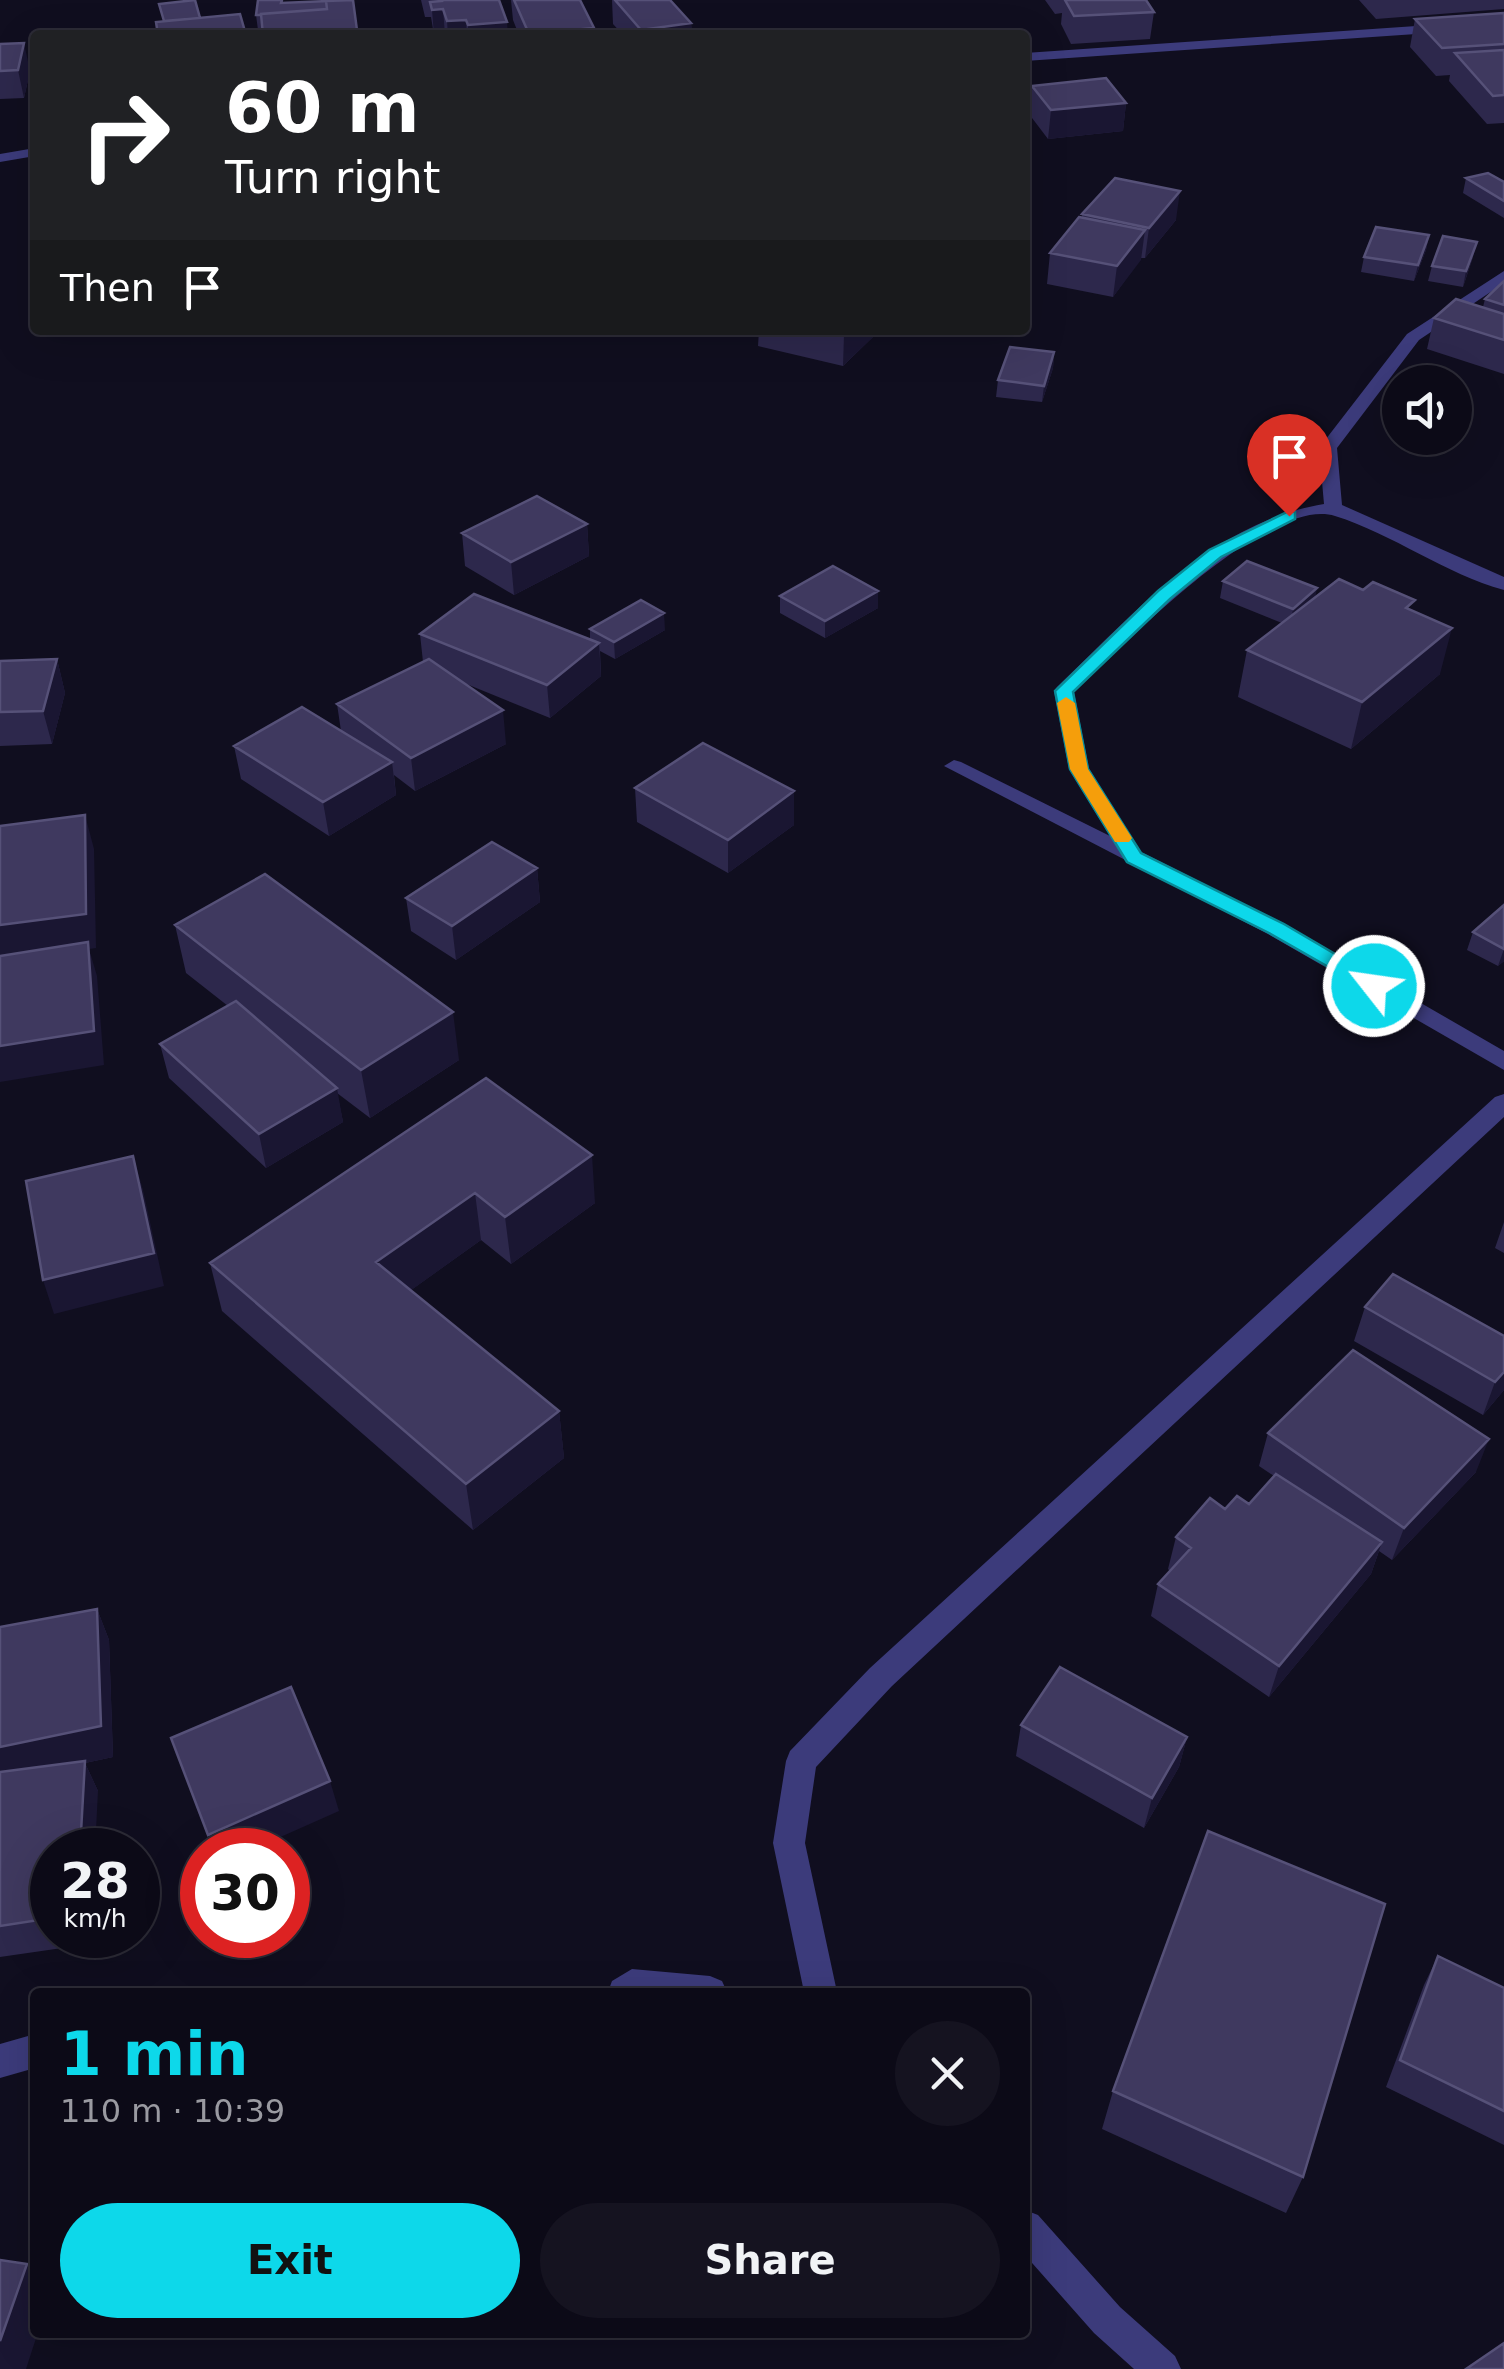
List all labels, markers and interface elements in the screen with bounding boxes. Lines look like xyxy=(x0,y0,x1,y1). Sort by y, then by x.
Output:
text: 60 m xyxy=(225,67,420,149)
icon: right xyxy=(60,70,190,200)
text: Turn right xyxy=(225,151,440,204)
icon: arrive xyxy=(175,260,230,315)
text: Then xyxy=(60,266,155,310)
map controls xyxy=(1382,365,1472,455)
button: sound xyxy=(1382,365,1472,455)
pin xyxy=(1247,414,1332,517)
icon: arrive xyxy=(1262,429,1317,484)
position arrow xyxy=(1322,934,1426,1038)
speed limit sign: 30 xyxy=(180,1828,310,1958)
text: 28 xyxy=(60,1852,130,1910)
text: km/h xyxy=(63,1904,127,1933)
text: 1 min xyxy=(60,2019,248,2089)
button: close xyxy=(895,2021,1000,2126)
text: 110 m · 10:39 xyxy=(60,2092,285,2130)
button: Exit xyxy=(60,2203,520,2318)
button: Share xyxy=(540,2203,1000,2318)

